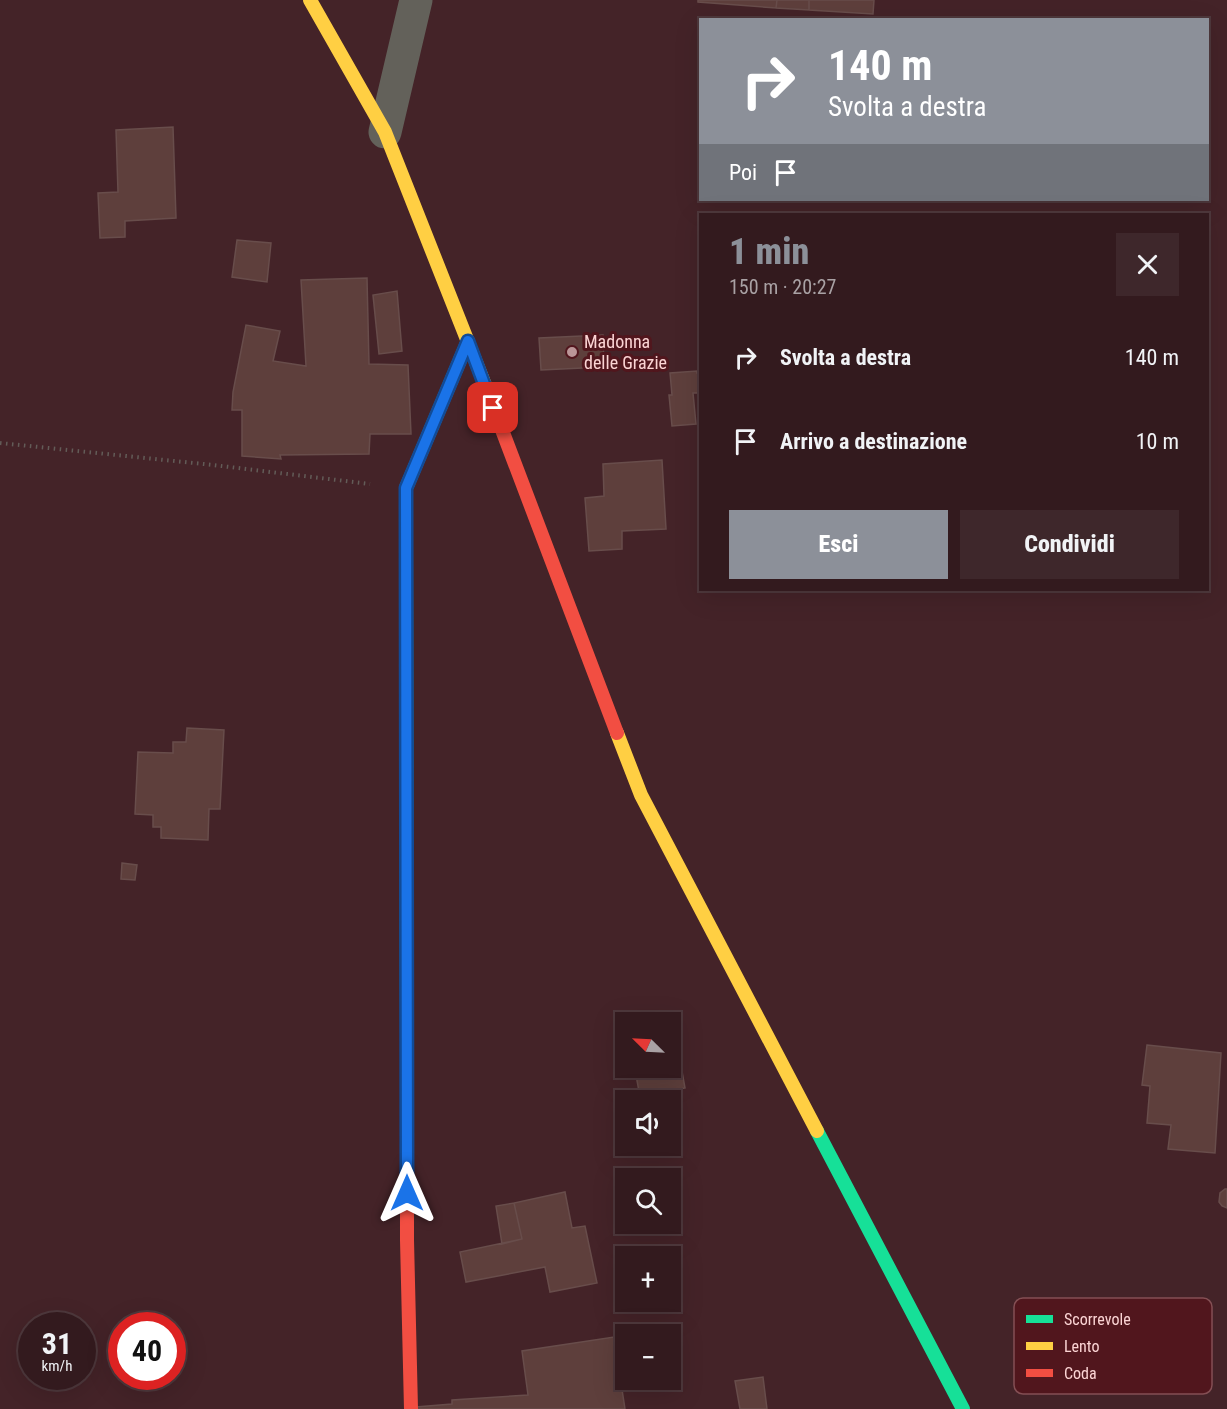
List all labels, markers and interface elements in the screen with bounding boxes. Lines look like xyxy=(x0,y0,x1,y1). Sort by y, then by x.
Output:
text: 140 m xyxy=(828,41,933,90)
icon: right xyxy=(729,42,807,120)
text: Svolta a destra xyxy=(828,91,986,123)
icon: arrive xyxy=(769,156,802,189)
text: Poi xyxy=(729,160,757,185)
text: 1 min xyxy=(729,231,809,273)
button: close xyxy=(1116,233,1179,296)
text: 150 m · 20:27 xyxy=(729,275,836,299)
place label: Madonna delle Grazie xyxy=(584,331,667,373)
icon: right xyxy=(729,341,762,374)
marker: Madonna delle Grazie xyxy=(565,345,579,359)
text: Svolta a destra xyxy=(780,345,911,370)
text: 140 m xyxy=(1125,345,1179,370)
pin xyxy=(467,382,518,433)
icon: arrive xyxy=(476,391,509,424)
icon: arrive xyxy=(729,425,762,458)
text: Arrivo a destinazione xyxy=(780,429,967,454)
text: 10 m xyxy=(1136,429,1179,454)
button: Esci xyxy=(729,510,948,579)
button: Condividi xyxy=(960,510,1179,579)
north arrow xyxy=(615,1012,681,1078)
map controls xyxy=(615,1012,681,1390)
button: sound xyxy=(615,1090,681,1156)
position arrow xyxy=(375,1161,439,1225)
button: search xyxy=(615,1168,681,1234)
button: + xyxy=(615,1246,681,1312)
legend xyxy=(1014,1298,1212,1394)
text: Scorrevole xyxy=(1064,1310,1131,1329)
speed limit sign: 40 xyxy=(108,1312,186,1390)
button: − xyxy=(615,1324,681,1390)
text: 31 xyxy=(42,1326,72,1361)
text: Lento xyxy=(1064,1337,1099,1356)
text: km/h xyxy=(42,1357,72,1375)
text: Coda xyxy=(1064,1364,1097,1383)

